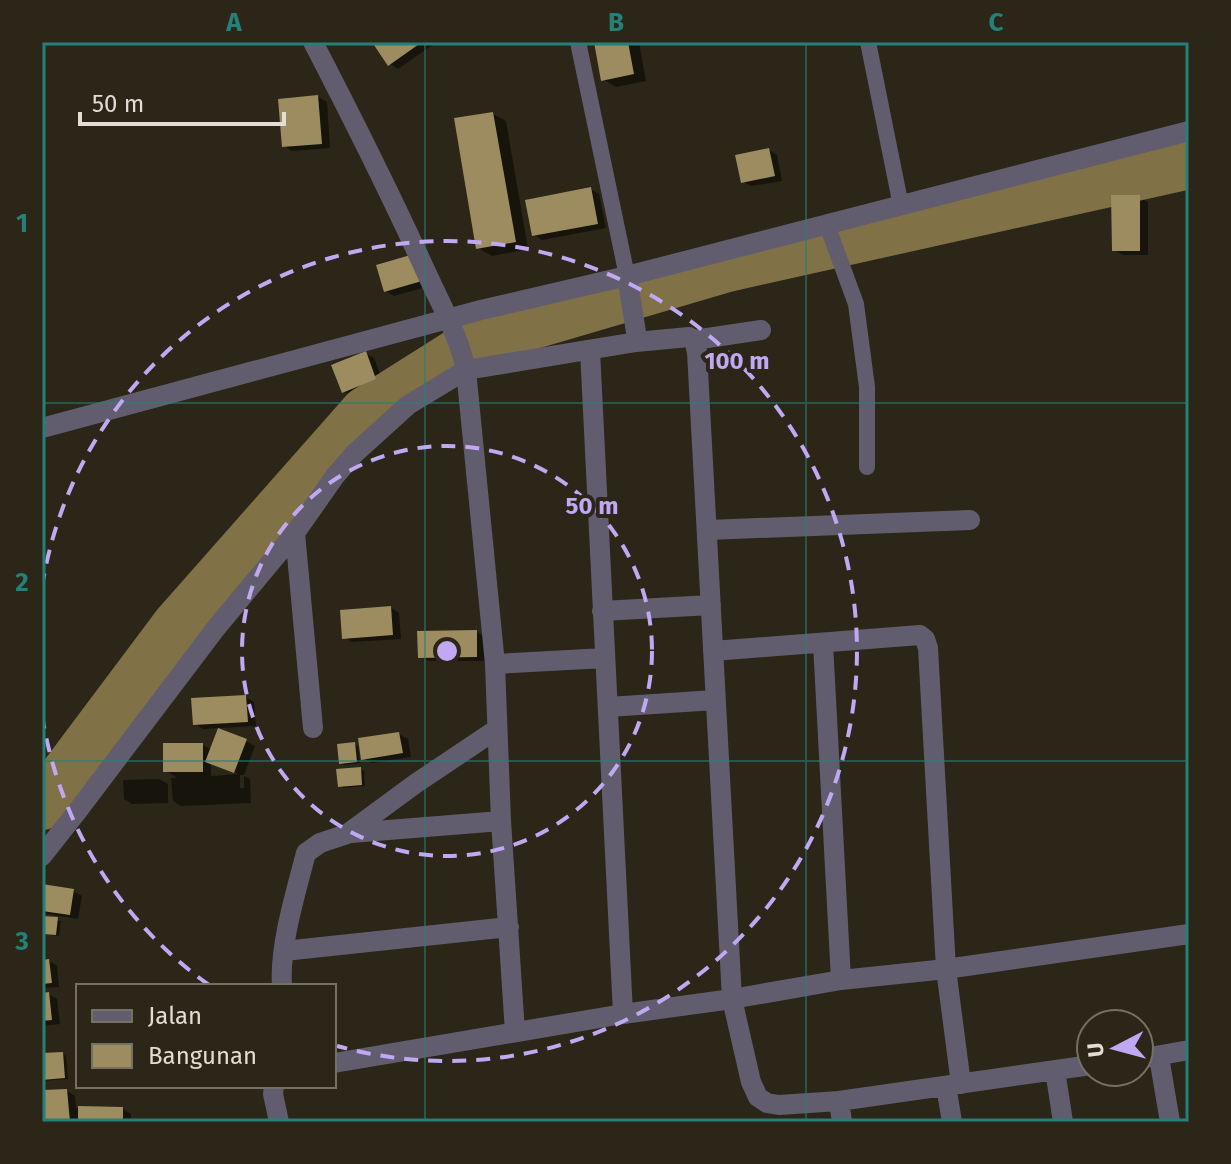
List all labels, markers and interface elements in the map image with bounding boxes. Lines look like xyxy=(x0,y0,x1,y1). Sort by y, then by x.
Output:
text: A xyxy=(225,7,242,38)
text: B xyxy=(608,7,624,38)
text: C xyxy=(989,7,1004,38)
scale bar xyxy=(80,76,284,126)
text: 50 m xyxy=(92,90,144,118)
text: 1 xyxy=(16,208,28,239)
text: 100 m xyxy=(704,347,770,375)
text: 50 m xyxy=(566,492,618,520)
text: 2 xyxy=(15,567,29,598)
centre of rings xyxy=(433,637,461,665)
text: 3 xyxy=(14,926,29,957)
legend xyxy=(76,984,336,1088)
text: Jalan xyxy=(148,1002,202,1030)
north arrow xyxy=(1075,1008,1155,1088)
text: Bangunan xyxy=(148,1042,257,1070)
text: U xyxy=(1081,1042,1110,1059)

